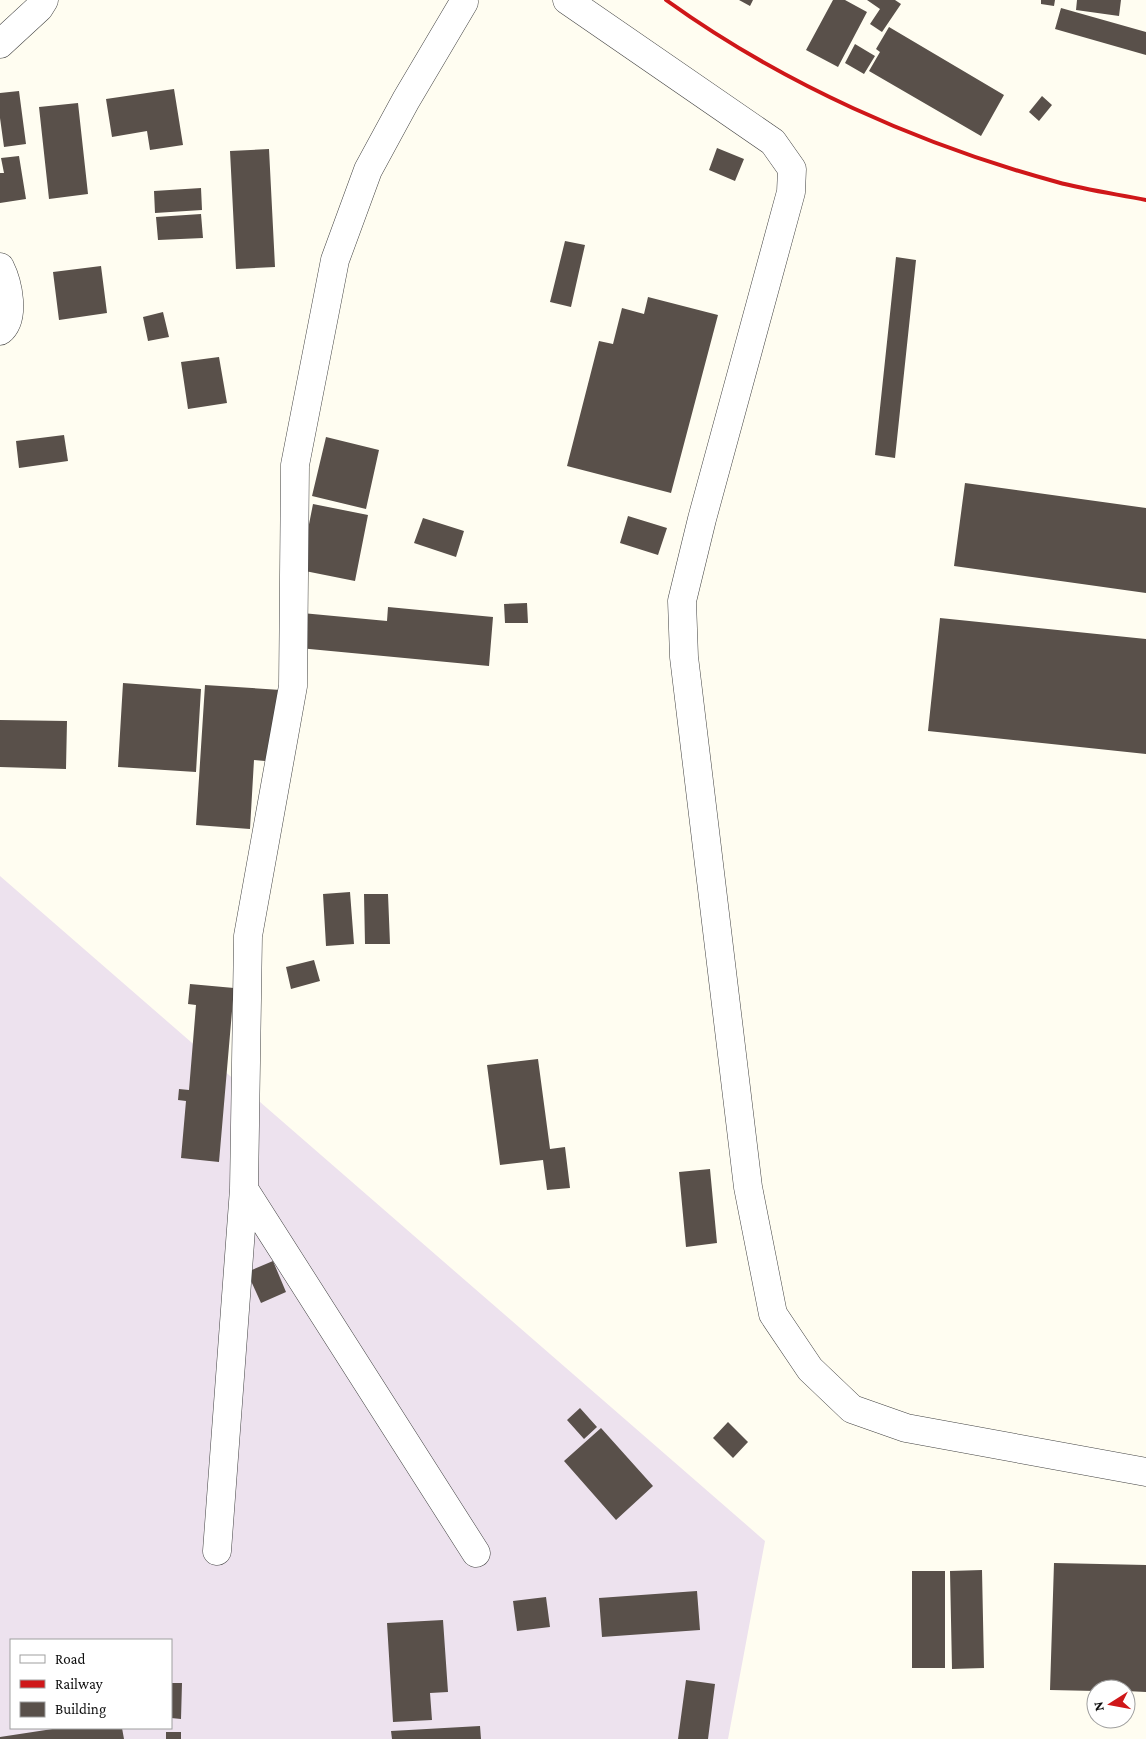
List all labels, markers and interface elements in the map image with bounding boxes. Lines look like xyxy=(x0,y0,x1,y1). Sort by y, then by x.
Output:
legend xyxy=(10,1639,172,1729)
text: Road xyxy=(55,1651,86,1667)
text: Railway xyxy=(55,1676,103,1693)
north arrow xyxy=(1086,1679,1136,1729)
text: N xyxy=(1089,1700,1107,1713)
text: Building xyxy=(55,1701,106,1718)

